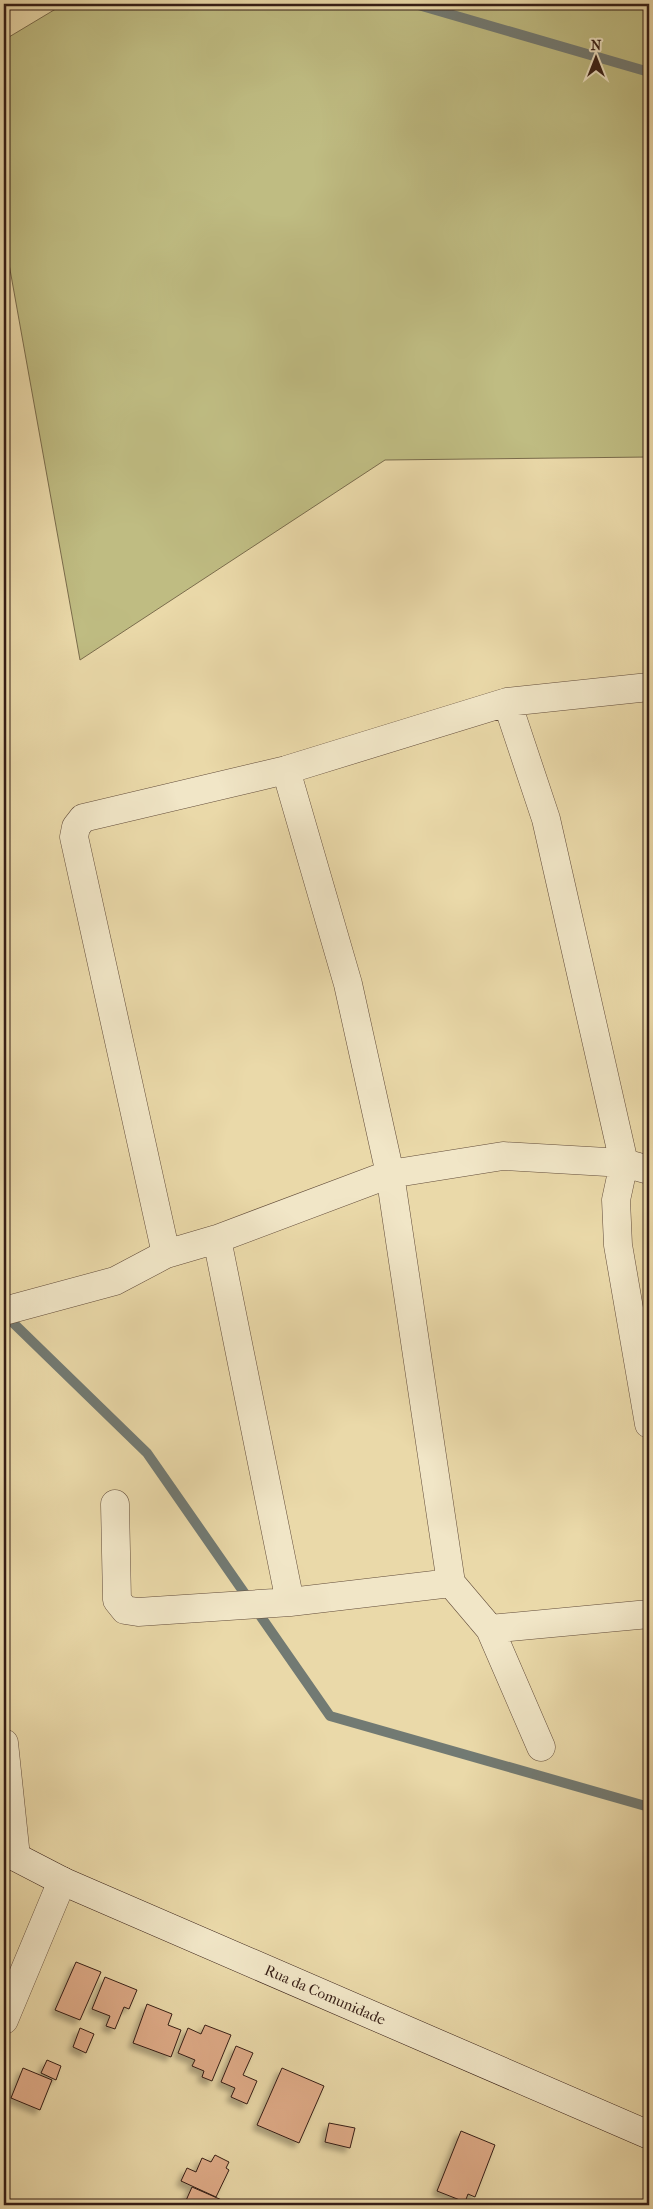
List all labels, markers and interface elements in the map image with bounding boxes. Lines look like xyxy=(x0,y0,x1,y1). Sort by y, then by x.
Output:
north arrow xyxy=(570,32,620,82)
text: N xyxy=(591,37,602,54)
street label: Rua da Comunidade xyxy=(262,1961,389,2029)

